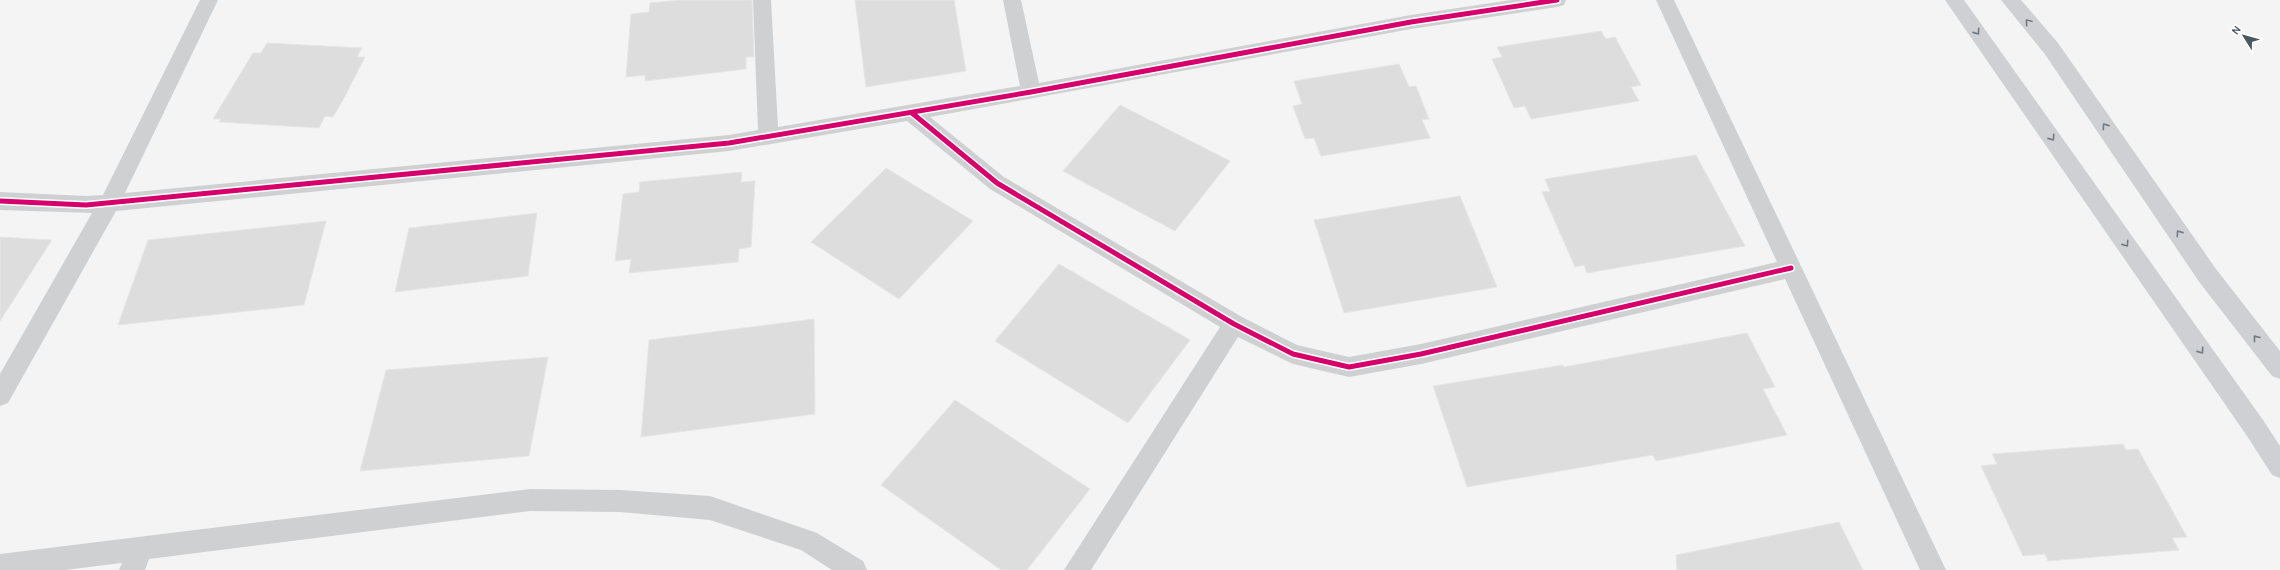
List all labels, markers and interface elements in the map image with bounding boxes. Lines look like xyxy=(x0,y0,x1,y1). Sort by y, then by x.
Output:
north arrow xyxy=(2224,16,2264,56)
one-way arrow xyxy=(2026,19,2033,26)
text: N xyxy=(2229,23,2244,37)
one-way arrow xyxy=(1972,27,1979,34)
one-way arrow xyxy=(2103,124,2110,131)
one-way arrow xyxy=(2047,134,2055,141)
one-way arrow xyxy=(2177,231,2184,238)
one-way arrow xyxy=(2122,240,2129,247)
one-way arrow xyxy=(2254,335,2261,342)
one-way arrow xyxy=(2196,347,2204,354)

